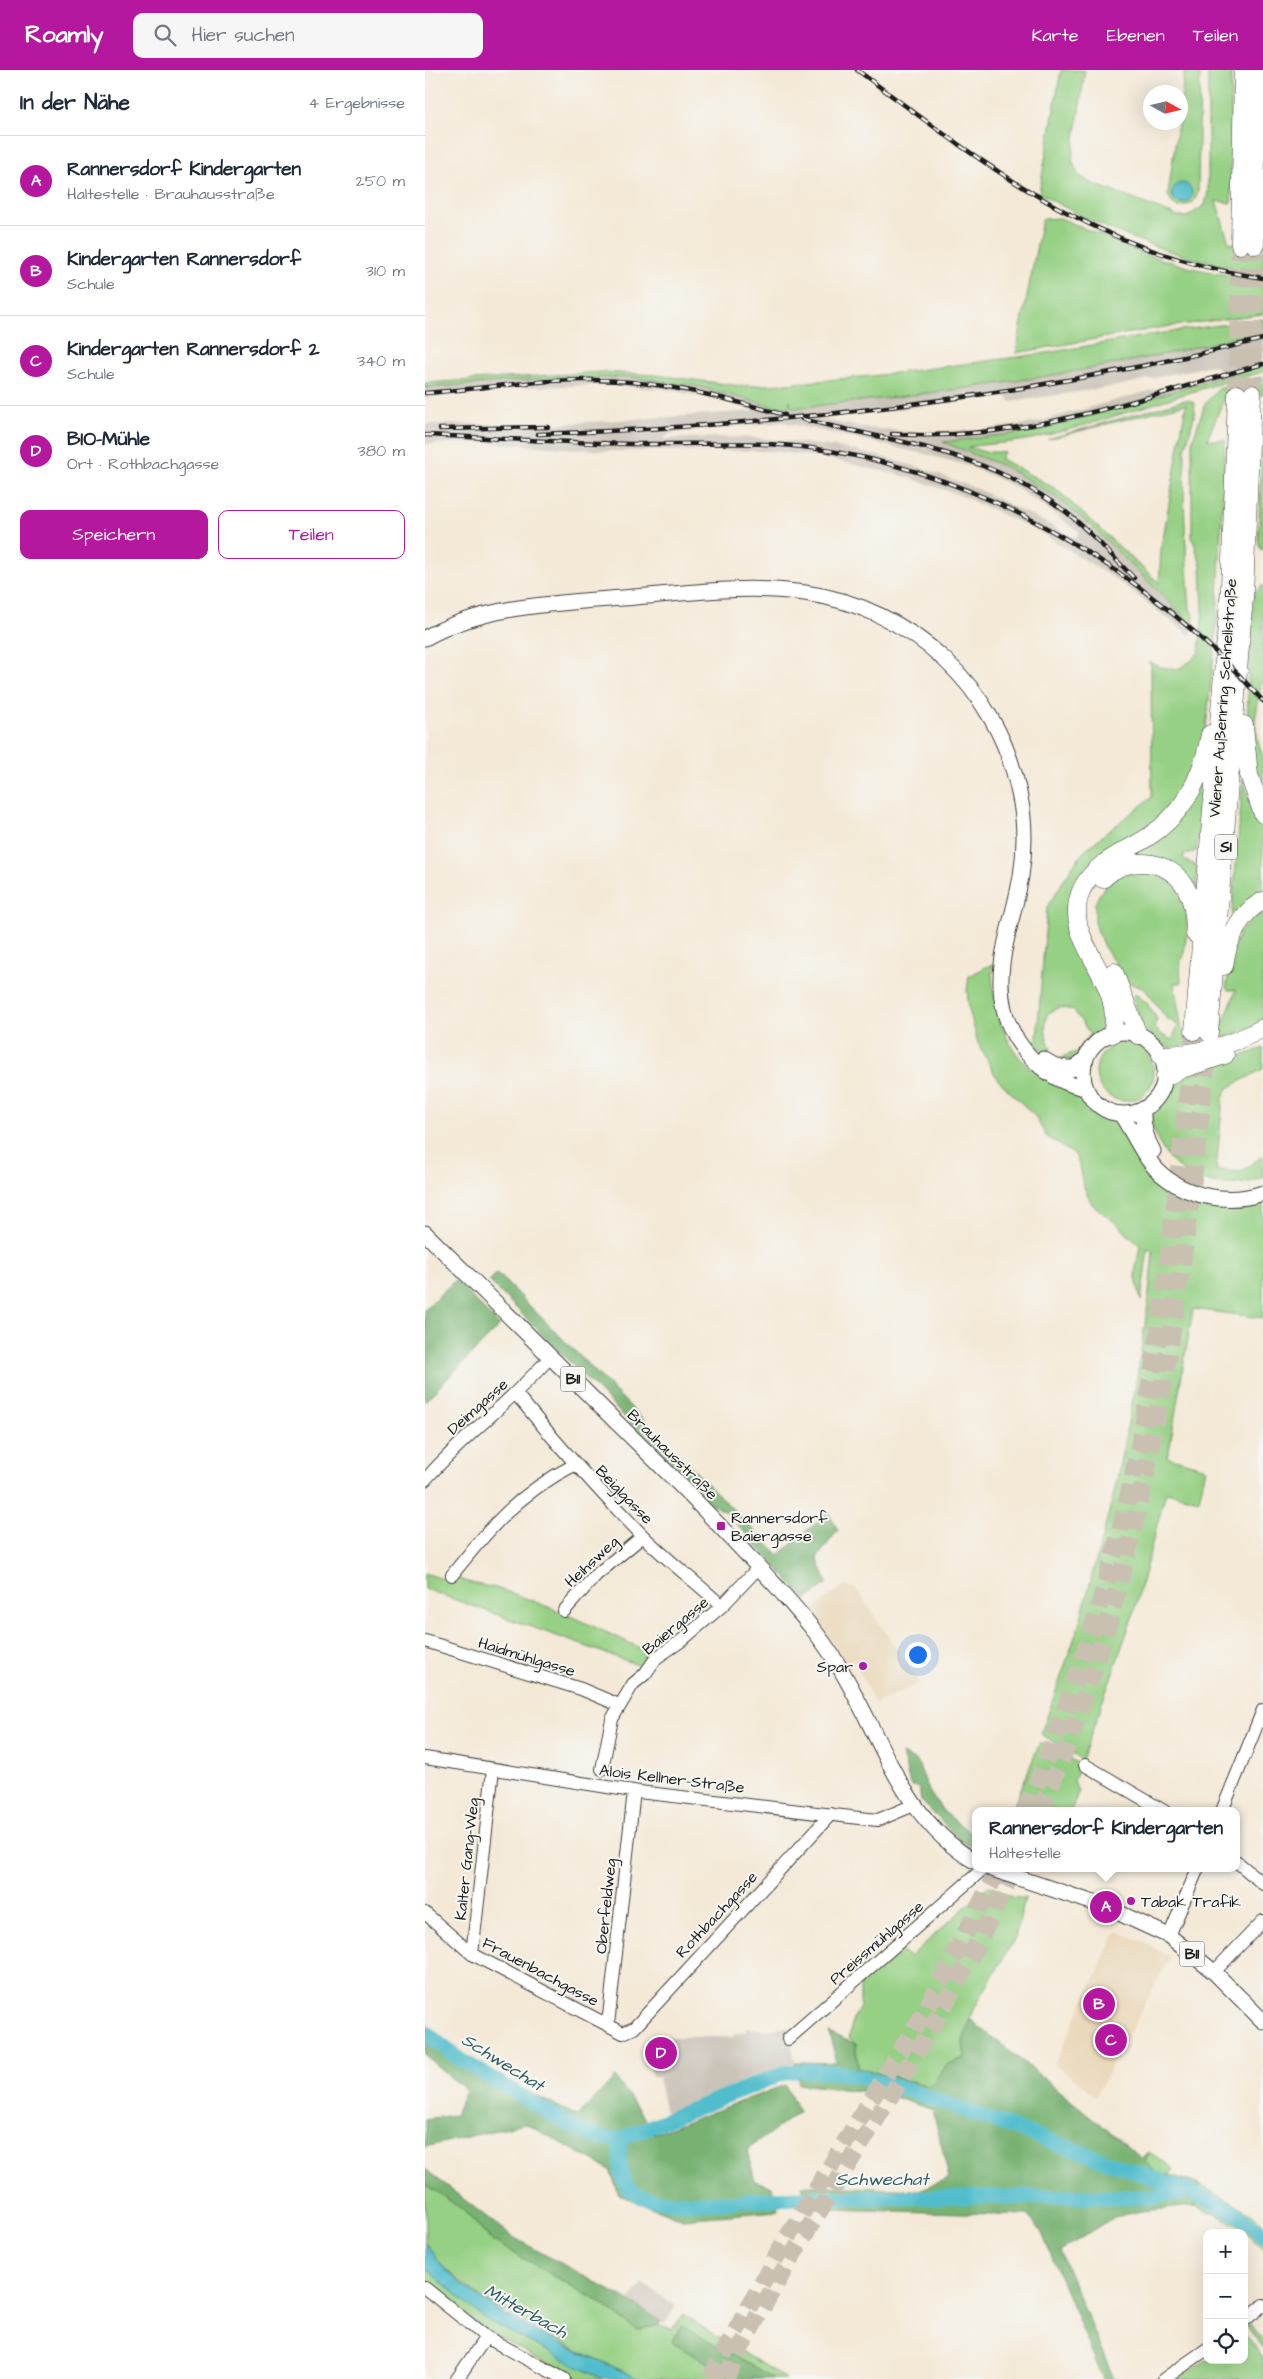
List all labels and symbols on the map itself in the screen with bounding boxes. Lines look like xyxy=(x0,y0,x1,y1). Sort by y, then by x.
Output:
north arrow xyxy=(1143,85,1188,130)
street label: Wiener Außenring Schnellstraße xyxy=(1204,577,1243,819)
road number: S1 xyxy=(1215,834,1237,860)
road number: B11 xyxy=(561,1366,585,1392)
street label: Deimgasse xyxy=(442,1373,514,1441)
street label: Brauhausstraße xyxy=(622,1404,723,1505)
street label: Beiglgasse xyxy=(590,1460,658,1530)
place label: Rannersdorf Baiergasse xyxy=(731,1507,828,1548)
marker: Rannersdorf Baiergasse xyxy=(715,1520,727,1532)
street label: Heihsweg xyxy=(560,1531,624,1593)
street label: Baiergasse xyxy=(638,1591,714,1661)
street label: Haidmühlgasse xyxy=(475,1632,578,1683)
your location xyxy=(905,1642,931,1668)
place label: Spar xyxy=(817,1656,853,1678)
marker: Spar xyxy=(857,1660,869,1672)
street label: Alois Kellner-Straße xyxy=(598,1759,746,1799)
street label: Kalter Gang-Weg xyxy=(450,1797,485,1922)
street label: Oberfeldweg xyxy=(590,1857,623,1955)
street label: Rothbachgasse xyxy=(671,1866,764,1963)
pin: A xyxy=(1090,1888,1122,1926)
place label: Tabak Trafik xyxy=(1141,1891,1241,1913)
street label: Preissmühlgasse xyxy=(825,1895,929,1991)
marker: Tabak Trafik xyxy=(1125,1895,1137,1907)
street label: Frauenbachgasse xyxy=(478,1932,603,2013)
road number: B11 xyxy=(1179,1942,1205,1966)
pin: B xyxy=(1083,1985,1115,2023)
pin: C xyxy=(1095,2021,1127,2059)
water label: Schwechat xyxy=(457,2027,550,2099)
pin: D xyxy=(645,2034,677,2072)
water label: Schwechat xyxy=(836,2167,930,2192)
water label: Mitterbach xyxy=(480,2278,573,2345)

